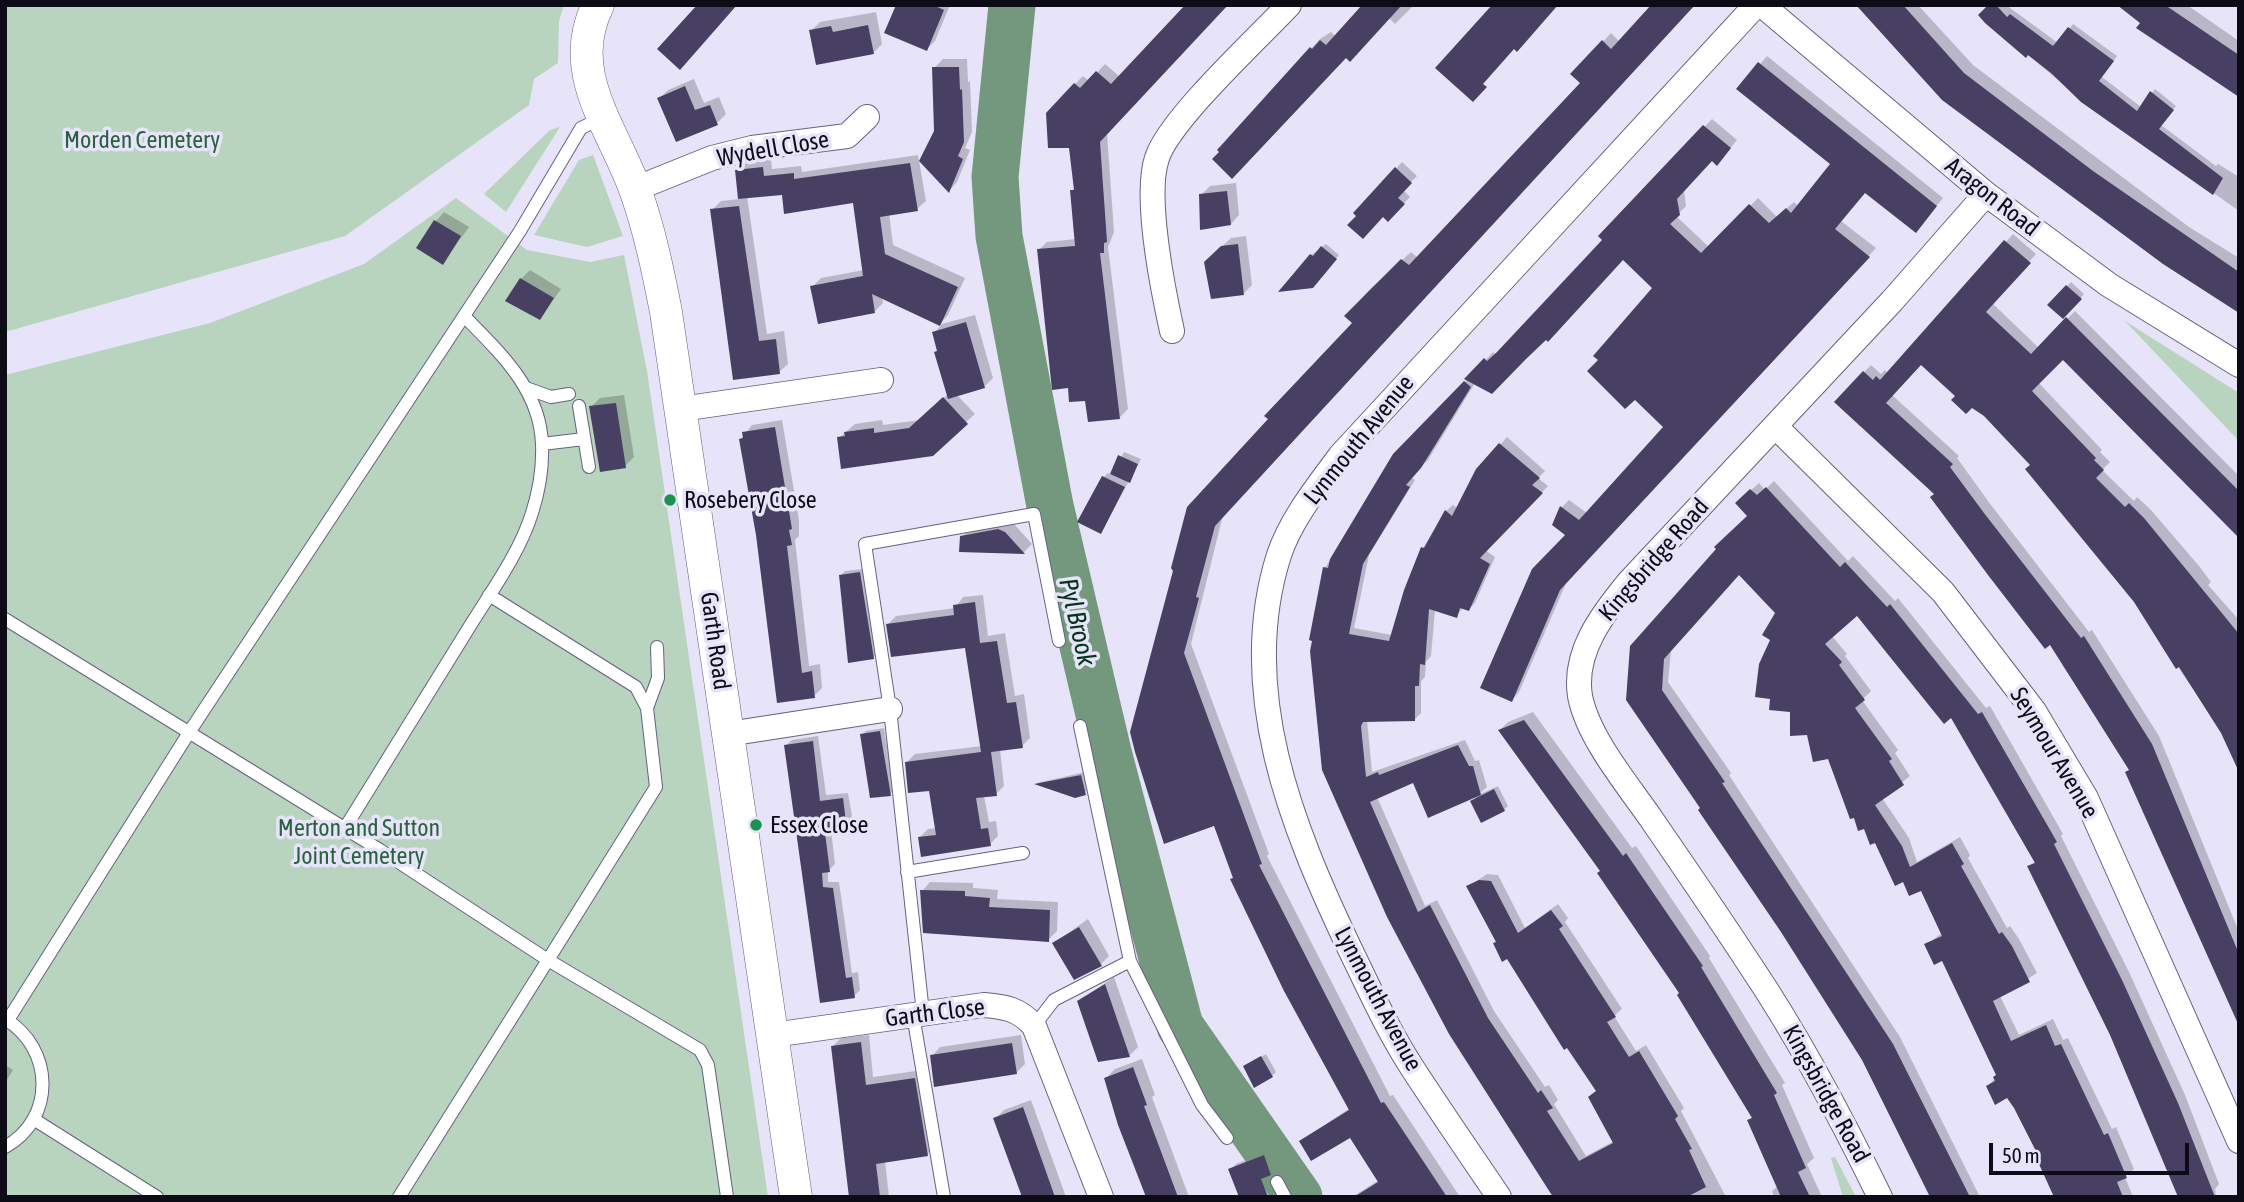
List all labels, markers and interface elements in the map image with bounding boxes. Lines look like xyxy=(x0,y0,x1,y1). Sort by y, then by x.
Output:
street label: Wydell Close xyxy=(715,125,831,173)
park label: Morden Cemetery xyxy=(64,126,220,154)
street label: Aragon Road xyxy=(1939,151,2045,243)
street label: Lynmouth Avenue xyxy=(1298,369,1420,511)
place label: Rosebery Close xyxy=(684,486,817,514)
marker: Rosebery Close xyxy=(662,492,678,508)
street label: Kingsbridge Road xyxy=(1593,493,1715,627)
water label: Pyl Brook xyxy=(1052,575,1102,669)
street label: Garth Road xyxy=(694,590,736,692)
street label: Seymour Avenue xyxy=(2004,682,2104,824)
place label: Essex Close xyxy=(770,811,868,839)
park label: Merton and Sutton Joint Cemetery xyxy=(278,814,440,870)
marker: Essex Close xyxy=(748,817,764,833)
street label: Lynmouth Avenue xyxy=(1328,922,1428,1076)
street label: Garth Close xyxy=(884,993,986,1033)
street label: Kingsbridge Road xyxy=(1776,1020,1876,1168)
scale bar xyxy=(1992,1128,2192,1172)
text: 50 m xyxy=(2002,1143,2040,1167)

